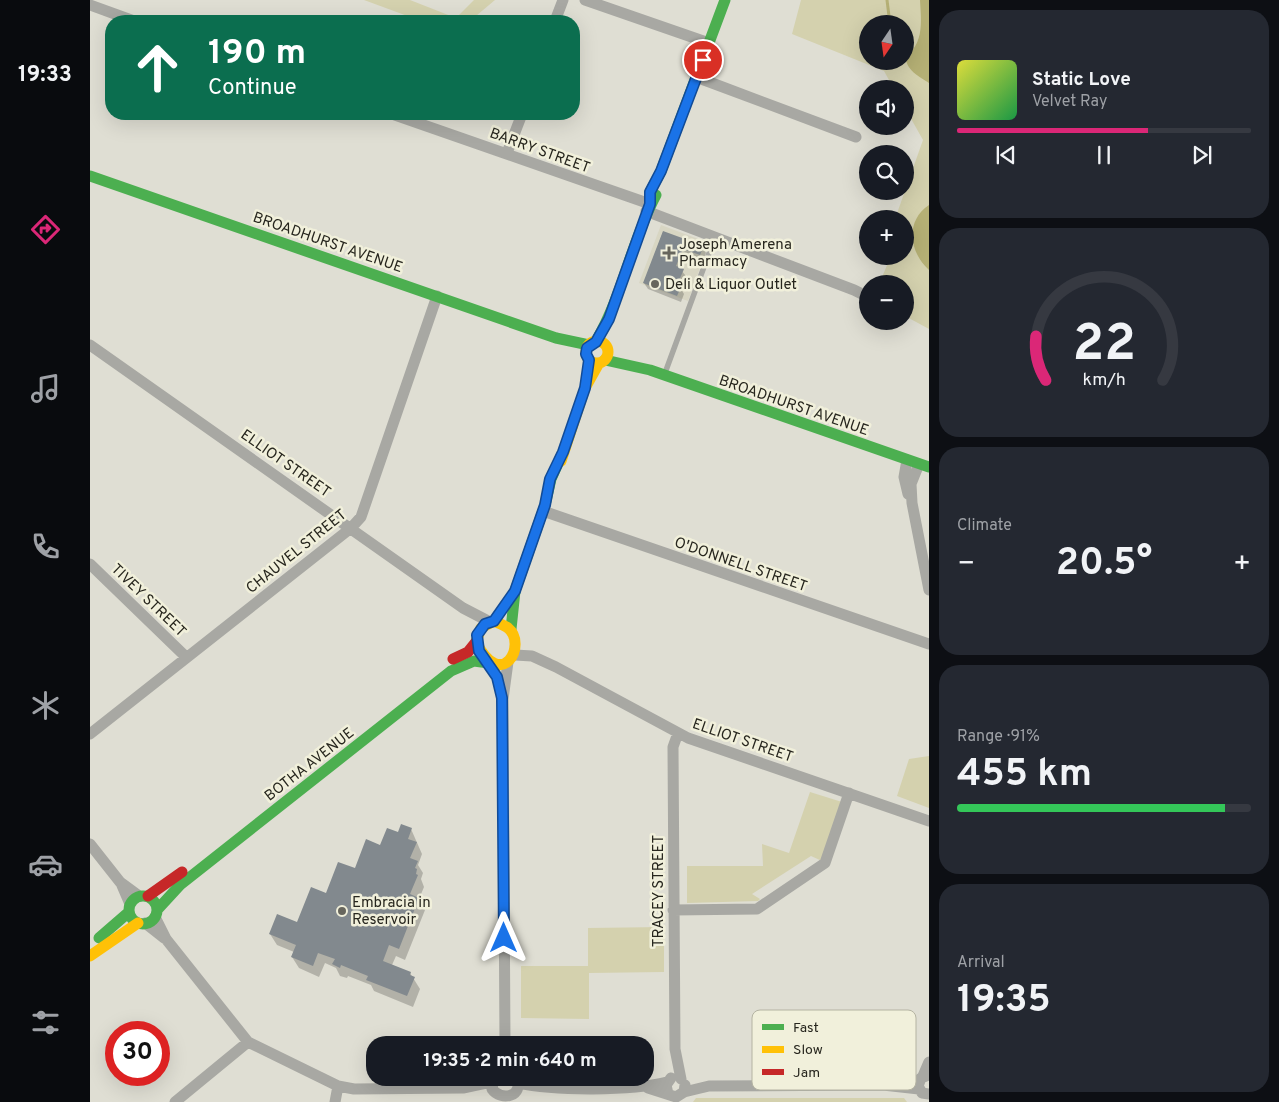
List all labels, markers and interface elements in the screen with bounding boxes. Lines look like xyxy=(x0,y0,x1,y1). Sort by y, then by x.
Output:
north arrow xyxy=(859,15,914,70)
map controls xyxy=(859,15,914,330)
text: 190 m xyxy=(208,32,306,76)
icon: ahead xyxy=(125,35,190,100)
pin xyxy=(682,39,724,81)
icon: arrive xyxy=(689,46,717,74)
text: 19:33 xyxy=(18,62,72,89)
text: Static Love xyxy=(1032,68,1131,92)
text: Continue xyxy=(208,75,297,102)
button: sound xyxy=(859,80,914,135)
text: Velvet Ray xyxy=(1032,92,1107,112)
street label: BARRY STREET xyxy=(487,124,592,178)
icon: previous xyxy=(992,141,1020,169)
icon: pause xyxy=(1090,141,1118,169)
icon: next xyxy=(1188,141,1216,169)
button: search xyxy=(859,145,914,200)
street label: BROADHURST AVENUE xyxy=(250,209,405,278)
button: + xyxy=(859,210,914,265)
icon: directions xyxy=(28,212,63,247)
place label: Joseph Amerena Pharmacy xyxy=(679,236,792,272)
marker: Joseph Amerena Pharmacy xyxy=(663,247,675,259)
button: − xyxy=(859,275,914,330)
place label: Deli & Liquor Outlet xyxy=(665,276,797,295)
marker: Deli & Liquor Outlet xyxy=(649,278,661,290)
text: 22 xyxy=(1072,313,1136,379)
text: km/h xyxy=(1082,369,1126,392)
icon: music xyxy=(28,371,63,406)
street label: BROADHURST AVENUE xyxy=(716,372,871,441)
street label: ELLIOT STREET xyxy=(236,426,334,502)
street label: CHAUVEL STREET xyxy=(243,506,351,598)
text: Climate xyxy=(957,516,1012,536)
icon: phone xyxy=(28,529,63,564)
street label: O'DONNELL STREET xyxy=(672,534,809,597)
text: 20.5° xyxy=(1056,540,1152,589)
text: − xyxy=(957,547,975,583)
text: + xyxy=(1233,547,1251,583)
street label: TIVEY STREET xyxy=(106,560,190,642)
icon: climate xyxy=(28,688,63,723)
street label: ELLIOT STREET xyxy=(689,715,796,768)
street label: BOTHA AVENUE xyxy=(261,724,359,806)
text: Range · 91% xyxy=(957,727,1040,747)
text: 455 km xyxy=(957,751,1092,800)
street label: TRACEY STREET xyxy=(650,835,669,947)
icon: car xyxy=(28,847,63,882)
place label: Embracia in Reservoir xyxy=(352,894,431,930)
marker: Embracia in Reservoir xyxy=(336,905,348,917)
position arrow xyxy=(477,911,529,963)
text: Arrival xyxy=(957,953,1005,973)
text: 19:35 xyxy=(957,977,1051,1026)
icon: filters xyxy=(28,1005,63,1040)
legend xyxy=(752,1010,916,1090)
text: Fast xyxy=(793,1020,819,1037)
speed limit sign: 30 xyxy=(105,1021,170,1086)
text: Slow xyxy=(793,1042,823,1059)
text: 19:35 · 2 min · 640 m xyxy=(423,1049,597,1073)
text: Jam xyxy=(793,1065,820,1082)

